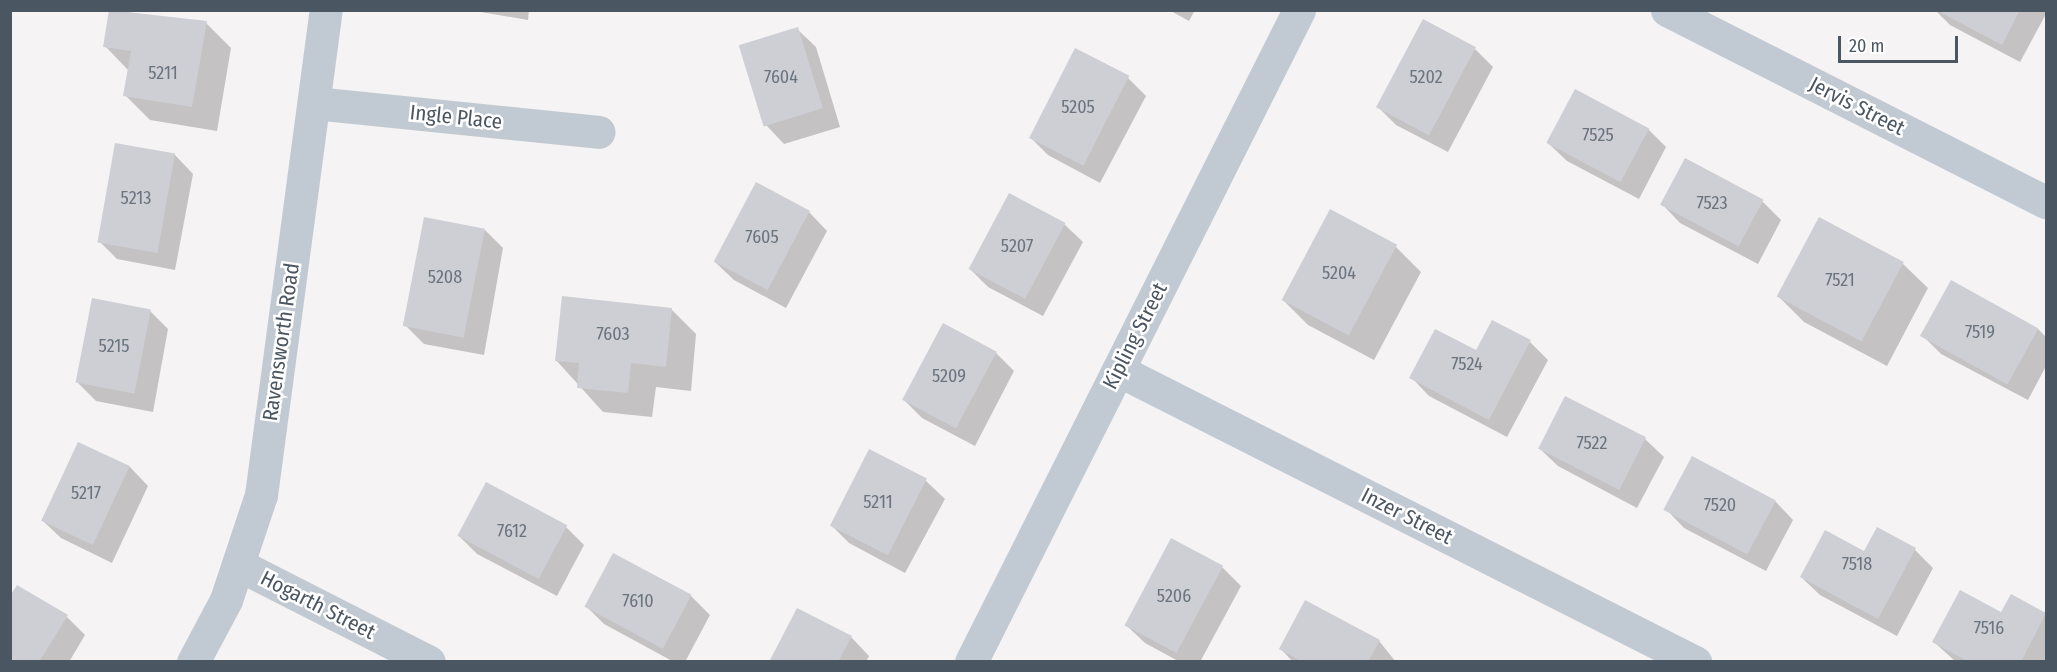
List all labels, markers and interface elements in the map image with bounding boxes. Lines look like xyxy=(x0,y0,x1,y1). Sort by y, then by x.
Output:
scale bar xyxy=(1841,24,1961,62)
text: 20 m xyxy=(1849,35,1884,57)
house number: 5211 xyxy=(148,62,178,84)
house number: 7604 xyxy=(764,66,798,88)
house number: 5202 xyxy=(1409,66,1443,88)
street label: Jervis Street xyxy=(1805,71,1909,141)
house number: 5205 xyxy=(1061,96,1095,118)
street label: Ingle Place xyxy=(409,100,503,134)
house number: 7525 xyxy=(1582,124,1614,146)
house number: 5213 xyxy=(121,187,151,209)
house number: 7523 xyxy=(1696,192,1728,214)
house number: 7605 xyxy=(745,226,779,248)
house number: 5207 xyxy=(1001,235,1033,257)
street label: Ravensworth Road xyxy=(257,261,305,423)
house number: 5204 xyxy=(1322,262,1356,284)
house number: 5208 xyxy=(428,266,462,288)
house number: 7521 xyxy=(1825,269,1855,291)
street label: Kipling Street xyxy=(1097,279,1173,393)
house number: 7519 xyxy=(1965,321,1995,343)
house number: 7603 xyxy=(596,323,630,345)
house number: 5215 xyxy=(99,335,129,357)
house number: 7524 xyxy=(1451,353,1483,375)
house number: 5209 xyxy=(932,365,966,387)
house number: 7522 xyxy=(1577,432,1607,454)
house number: 5217 xyxy=(71,482,101,504)
street label: Inzer Street xyxy=(1357,482,1457,550)
house number: 5211 xyxy=(863,491,893,513)
house number: 7520 xyxy=(1704,494,1736,516)
house number: 7612 xyxy=(497,520,527,542)
house number: 7518 xyxy=(1842,553,1872,575)
street label: Hogarth Street xyxy=(256,565,380,645)
house number: 5206 xyxy=(1157,585,1191,607)
house number: 7610 xyxy=(622,590,654,612)
house number: 7516 xyxy=(1974,617,2004,639)

